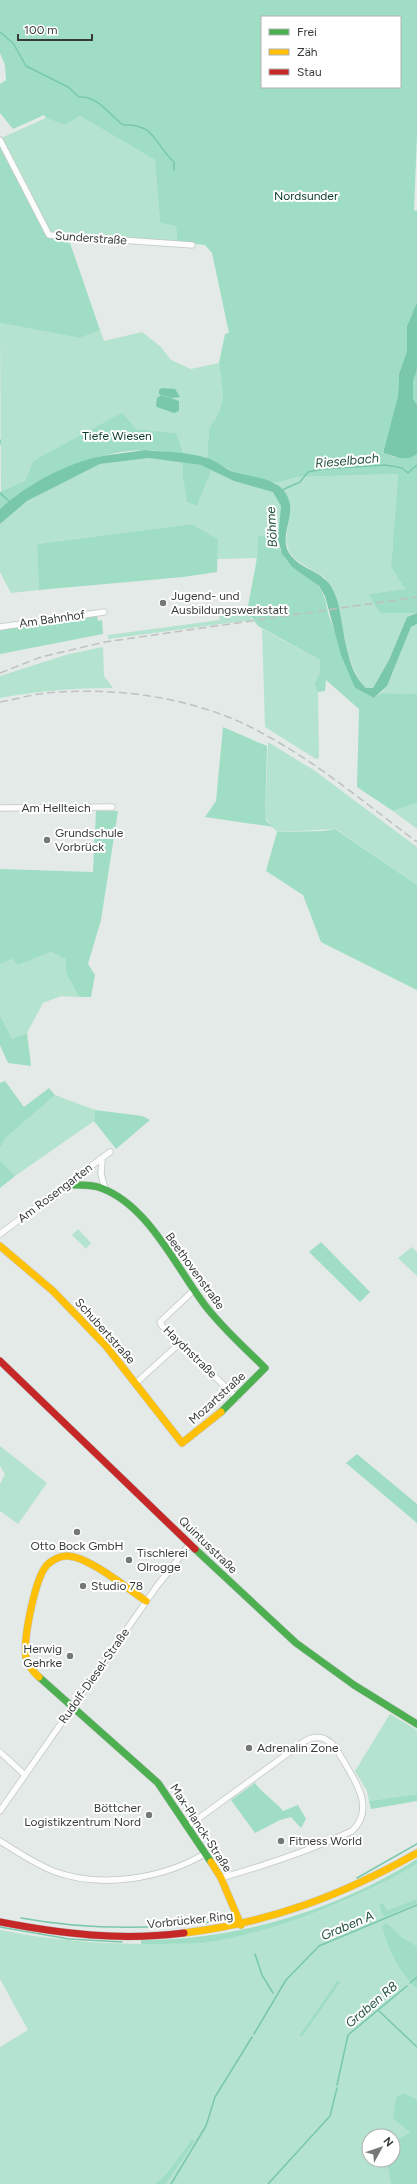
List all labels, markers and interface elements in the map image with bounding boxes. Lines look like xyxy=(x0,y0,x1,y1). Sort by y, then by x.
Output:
scale bar xyxy=(18,16,92,42)
legend xyxy=(261,16,401,88)
text: 100 m xyxy=(24,23,58,37)
text: Frei xyxy=(297,25,317,39)
text: Zäh xyxy=(297,45,318,59)
text: Stau xyxy=(297,65,322,79)
park label: Nordsunder xyxy=(274,189,338,203)
street label: Sunderstraße xyxy=(55,229,128,248)
park label: Tiefe Wiesen xyxy=(82,429,152,443)
water label: Rieselbach xyxy=(315,450,380,471)
water label: Böhme xyxy=(263,506,280,548)
place label: Jugend- und Ausbildungswerkstatt xyxy=(171,589,288,617)
marker: Jugend- und Ausbildungswerkstatt xyxy=(158,598,168,608)
street label: Am Bahnhof xyxy=(18,607,86,631)
street label: Am Hellteich xyxy=(21,801,91,815)
place label: Grundschule Vorbrück xyxy=(55,826,124,854)
marker: Grundschule Vorbrück xyxy=(42,835,52,845)
street label: Am Rosengarten xyxy=(15,1160,95,1226)
street label: Beethovenstraße xyxy=(162,1230,228,1312)
street label: Schubertstraße xyxy=(72,1295,138,1367)
street label: Haydnstraße xyxy=(160,1323,220,1381)
street label: Mozartstraße xyxy=(186,1369,249,1427)
street label: Quintusstraße xyxy=(176,1514,241,1577)
marker: Otto Bock GmbH xyxy=(72,1527,82,1537)
place label: Otto Bock GmbH xyxy=(30,1539,124,1553)
place label: Tischlerei Olrogge xyxy=(137,1546,188,1574)
marker: Tischlerei Olrogge xyxy=(124,1555,134,1565)
place label: Studio 78 xyxy=(91,1579,143,1593)
marker: Studio 78 xyxy=(78,1581,88,1591)
street label: Rudolf-Diesel-Straße xyxy=(56,1625,132,1726)
place label: Herwig Gehrke xyxy=(23,1642,62,1670)
marker: Herwig Gehrke xyxy=(65,1651,75,1661)
place label: Adrenalin Zone xyxy=(257,1741,339,1755)
marker: Adrenalin Zone xyxy=(244,1743,254,1753)
street label: Max-Planck-Straße xyxy=(167,1781,235,1875)
place label: Böttcher Logistikzentrum Nord xyxy=(24,1801,141,1829)
marker: Böttcher Logistikzentrum Nord xyxy=(144,1810,154,1820)
place label: Fitness World xyxy=(289,1834,362,1848)
marker: Fitness World xyxy=(276,1836,286,1846)
water label: Graben A xyxy=(318,1908,376,1943)
street label: Vorbrücker Ring xyxy=(146,1909,234,1931)
water label: Graben R8 xyxy=(342,1978,400,2030)
north arrow xyxy=(361,2128,401,2168)
text: N xyxy=(381,2134,396,2149)

